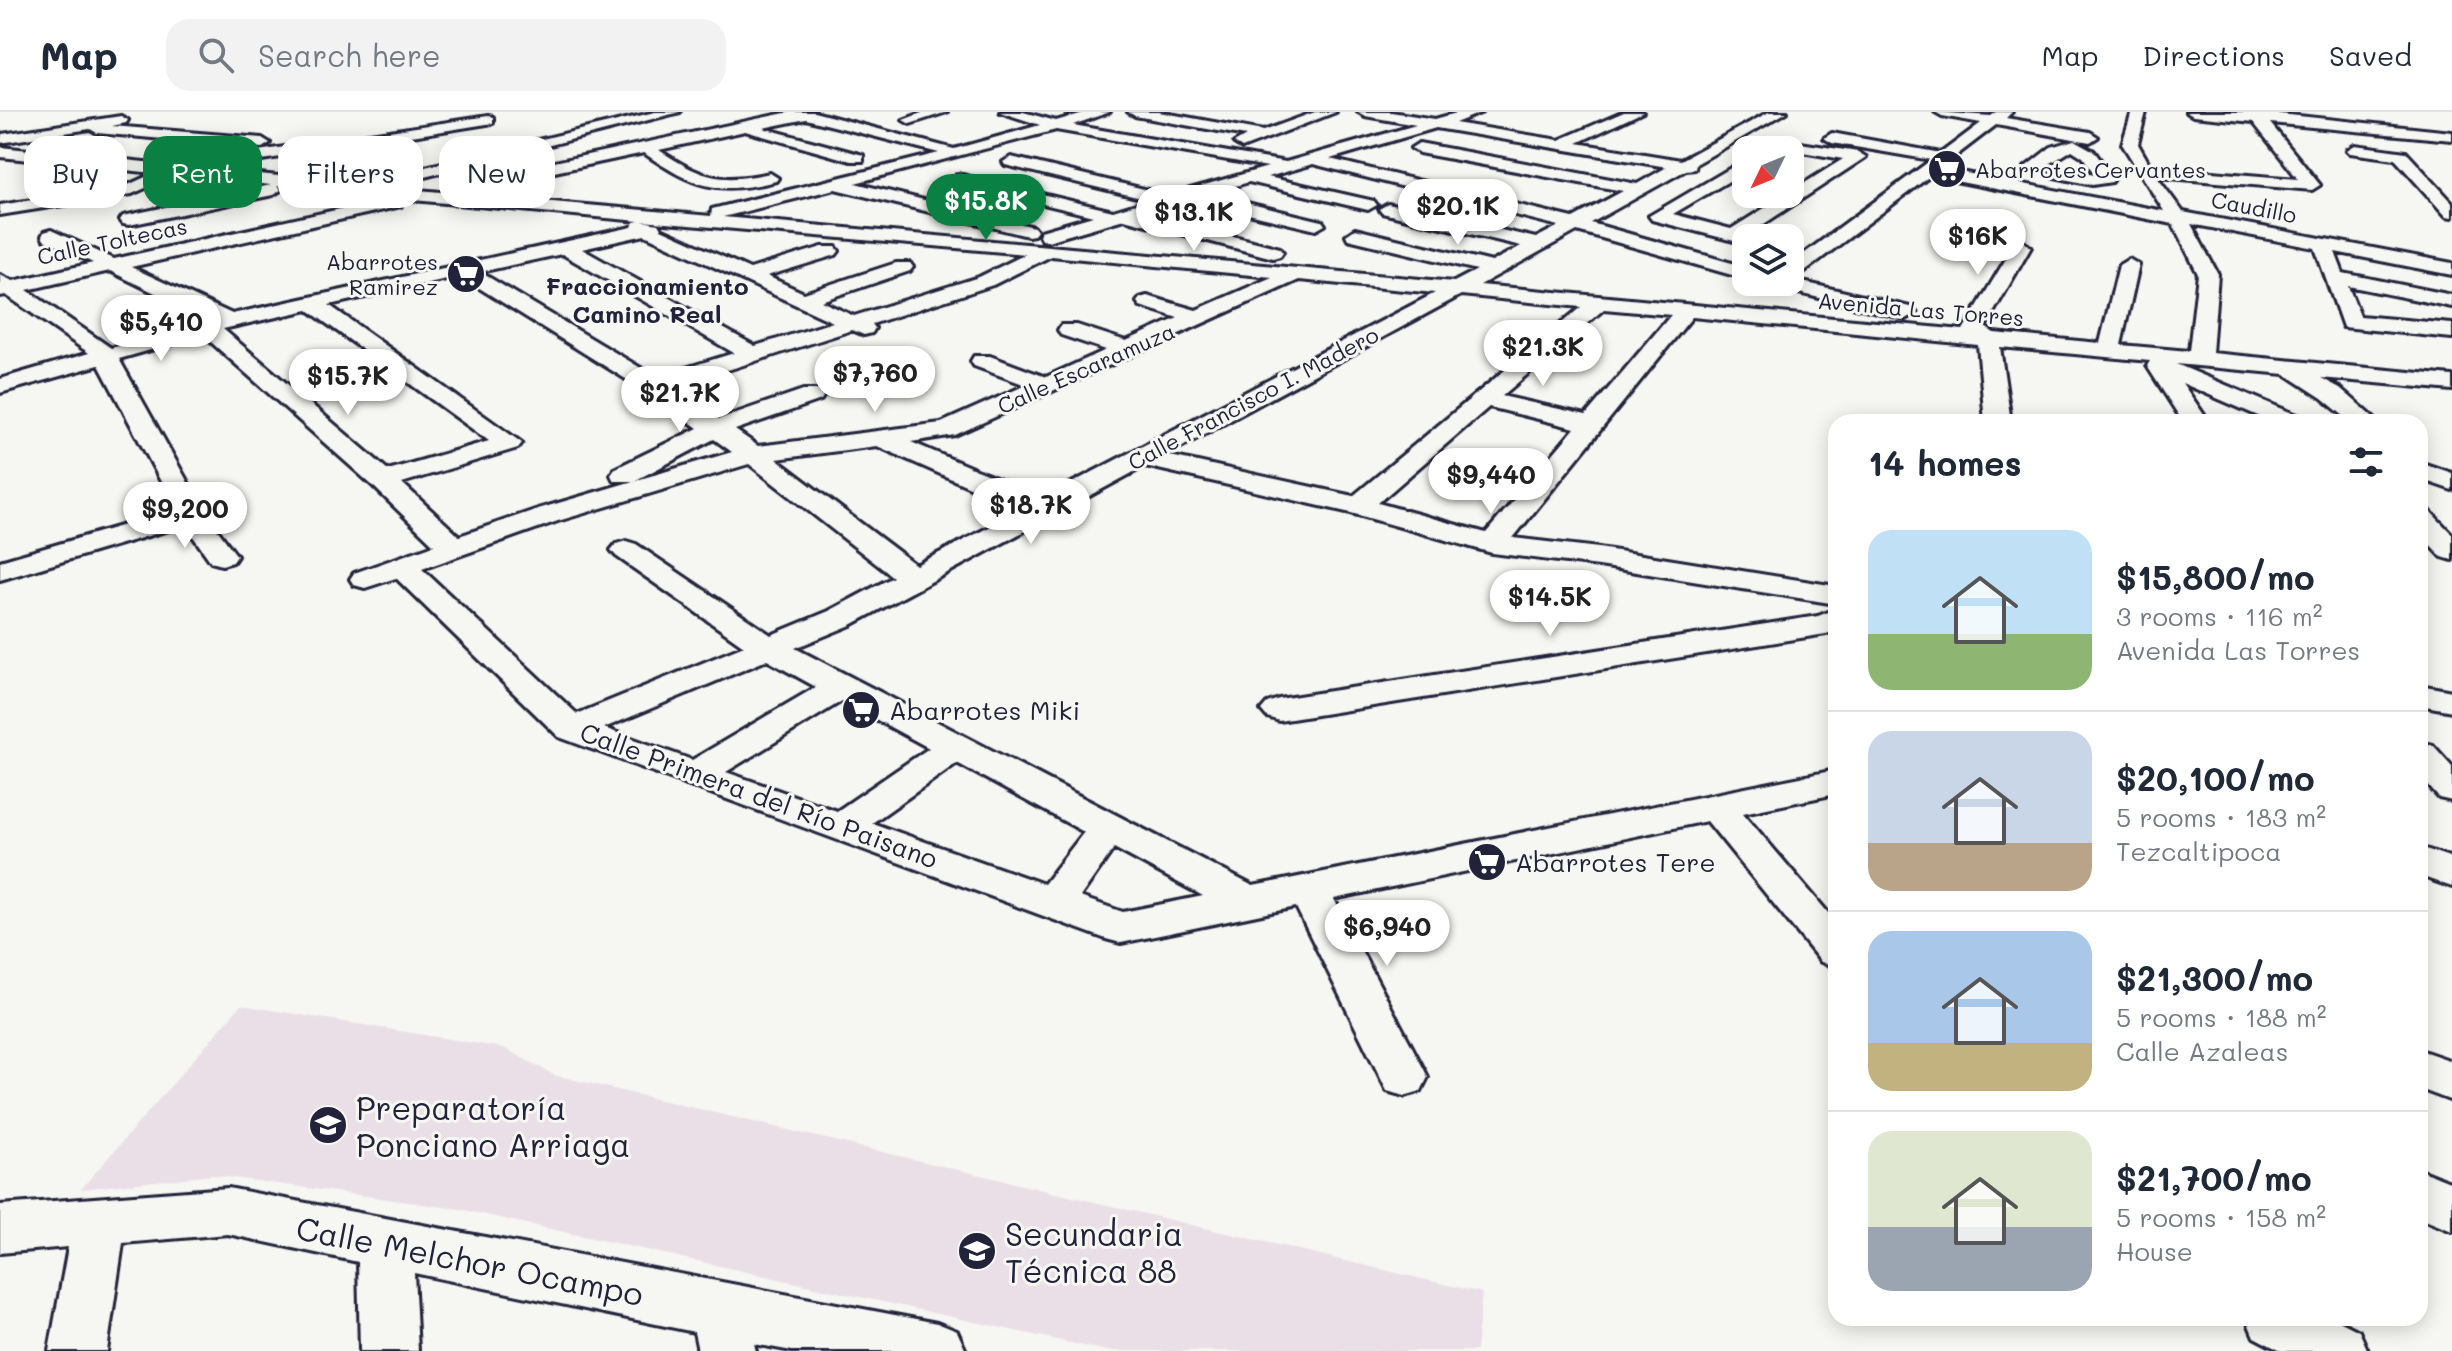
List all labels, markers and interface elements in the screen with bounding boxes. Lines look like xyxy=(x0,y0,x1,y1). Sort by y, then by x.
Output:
search box xyxy=(166,19,726,91)
text: Map xyxy=(40,30,118,80)
icon: search xyxy=(194,33,238,77)
text: Search here xyxy=(258,35,441,75)
text: Map xyxy=(2042,37,2099,73)
text: Directions xyxy=(2143,37,2285,73)
text: Saved xyxy=(2329,37,2412,73)
chip: Buy xyxy=(24,136,127,208)
chip: Rent xyxy=(143,136,262,208)
chip: Filters xyxy=(278,136,423,208)
chip: New xyxy=(439,136,555,208)
north arrow xyxy=(1732,136,1804,208)
map controls xyxy=(1732,136,1804,296)
supermarket icon: Abarrotes Cervantes xyxy=(1926,148,1968,190)
place label: Abarrotes Cervantes xyxy=(1975,155,2206,184)
pin: $15.8K xyxy=(921,174,1051,242)
pin: $20.1K xyxy=(1393,179,1523,247)
text: $15.8K xyxy=(944,183,1028,217)
pin: $13.1K xyxy=(1129,185,1259,253)
street label: Caudillo xyxy=(2209,185,2299,229)
text: $20.1K xyxy=(1416,188,1500,222)
text: $13.1K xyxy=(1154,194,1234,228)
pin: $16K xyxy=(1931,209,2025,277)
street label: Calle Toltecas xyxy=(34,211,190,271)
text: $16K xyxy=(1948,218,2008,252)
button: layers xyxy=(1732,224,1804,296)
place label: Abarrotes Ramirez xyxy=(326,247,438,301)
supermarket icon: Abarrotes Ramirez xyxy=(445,253,487,295)
district label: Fraccionamiento Camino Real xyxy=(546,270,749,329)
street label: Avenida Las Torres xyxy=(1817,286,2025,332)
pin: $5,410 xyxy=(96,295,226,363)
text: $5,410 xyxy=(119,304,203,338)
street label: Calle Escaramuza xyxy=(993,316,1179,420)
street label: Calle Francisco I. Madero xyxy=(1123,320,1383,476)
pin: $21.3K xyxy=(1478,320,1608,388)
text: $21.3K xyxy=(1502,329,1584,363)
pin: $7,760 xyxy=(810,346,940,414)
pin: $15.7K xyxy=(283,349,413,417)
text: $7,760 xyxy=(832,355,918,389)
text: $15.7K xyxy=(307,358,389,392)
pin: $21.7K xyxy=(615,366,745,434)
text: $21.7K xyxy=(639,375,721,409)
text: 14 homes xyxy=(1868,440,2022,485)
icon: filters xyxy=(2344,440,2388,484)
pin: $9,440 xyxy=(1426,448,1556,516)
text: $9,440 xyxy=(1446,457,1536,491)
pin: $18.7K xyxy=(966,478,1096,546)
pin: $9,200 xyxy=(120,482,250,550)
text: $18.7K xyxy=(989,487,1073,521)
text: $9,200 xyxy=(141,491,229,525)
text: $15,800/mo xyxy=(2116,554,2315,599)
icon: home xyxy=(1932,562,2028,658)
pin: $14.5K xyxy=(1485,570,1615,638)
text: $14.5K xyxy=(1508,579,1592,613)
text: 3 rooms · 116 m² xyxy=(2116,599,2323,633)
text: Avenida Las Torres xyxy=(2116,633,2360,667)
supermarket icon: Abarrotes Miki xyxy=(840,689,882,731)
place label: Abarrotes Miki xyxy=(889,693,1080,727)
street label: Calle Primera del Río Paisano xyxy=(575,714,943,876)
text: $20,100/mo xyxy=(2116,755,2315,800)
icon: home xyxy=(1932,763,2028,859)
text: 5 rooms · 183 m² xyxy=(2116,800,2326,834)
text: Tezcaltipoca xyxy=(2116,834,2281,868)
supermarket icon: Abarrotes Tere xyxy=(1466,841,1508,883)
place label: Abarrotes Tere xyxy=(1515,845,1716,879)
pin: $6,940 xyxy=(1322,900,1452,968)
text: $6,940 xyxy=(1343,909,1431,943)
text: $21,300/mo xyxy=(2116,955,2313,1000)
icon: home xyxy=(1932,963,2028,1059)
text: 5 rooms · 188 m² xyxy=(2116,1000,2327,1034)
text: Calle Azaleas xyxy=(2116,1034,2288,1068)
place label: Preparatoría Ponciano Arriaga xyxy=(356,1086,630,1165)
school or university icon: Preparatoría Ponciano Arriaga xyxy=(307,1104,349,1146)
text: $21,700/mo xyxy=(2116,1155,2312,1200)
icon: home xyxy=(1932,1163,2028,1259)
text: 5 rooms · 158 m² xyxy=(2116,1200,2326,1234)
street label: Calle Melchor Ocampo xyxy=(293,1206,647,1314)
place label: Secundaria Técnica 88 xyxy=(1005,1212,1183,1291)
school or university icon: Secundaria Técnica 88 xyxy=(956,1230,998,1272)
text: House xyxy=(2116,1234,2193,1268)

